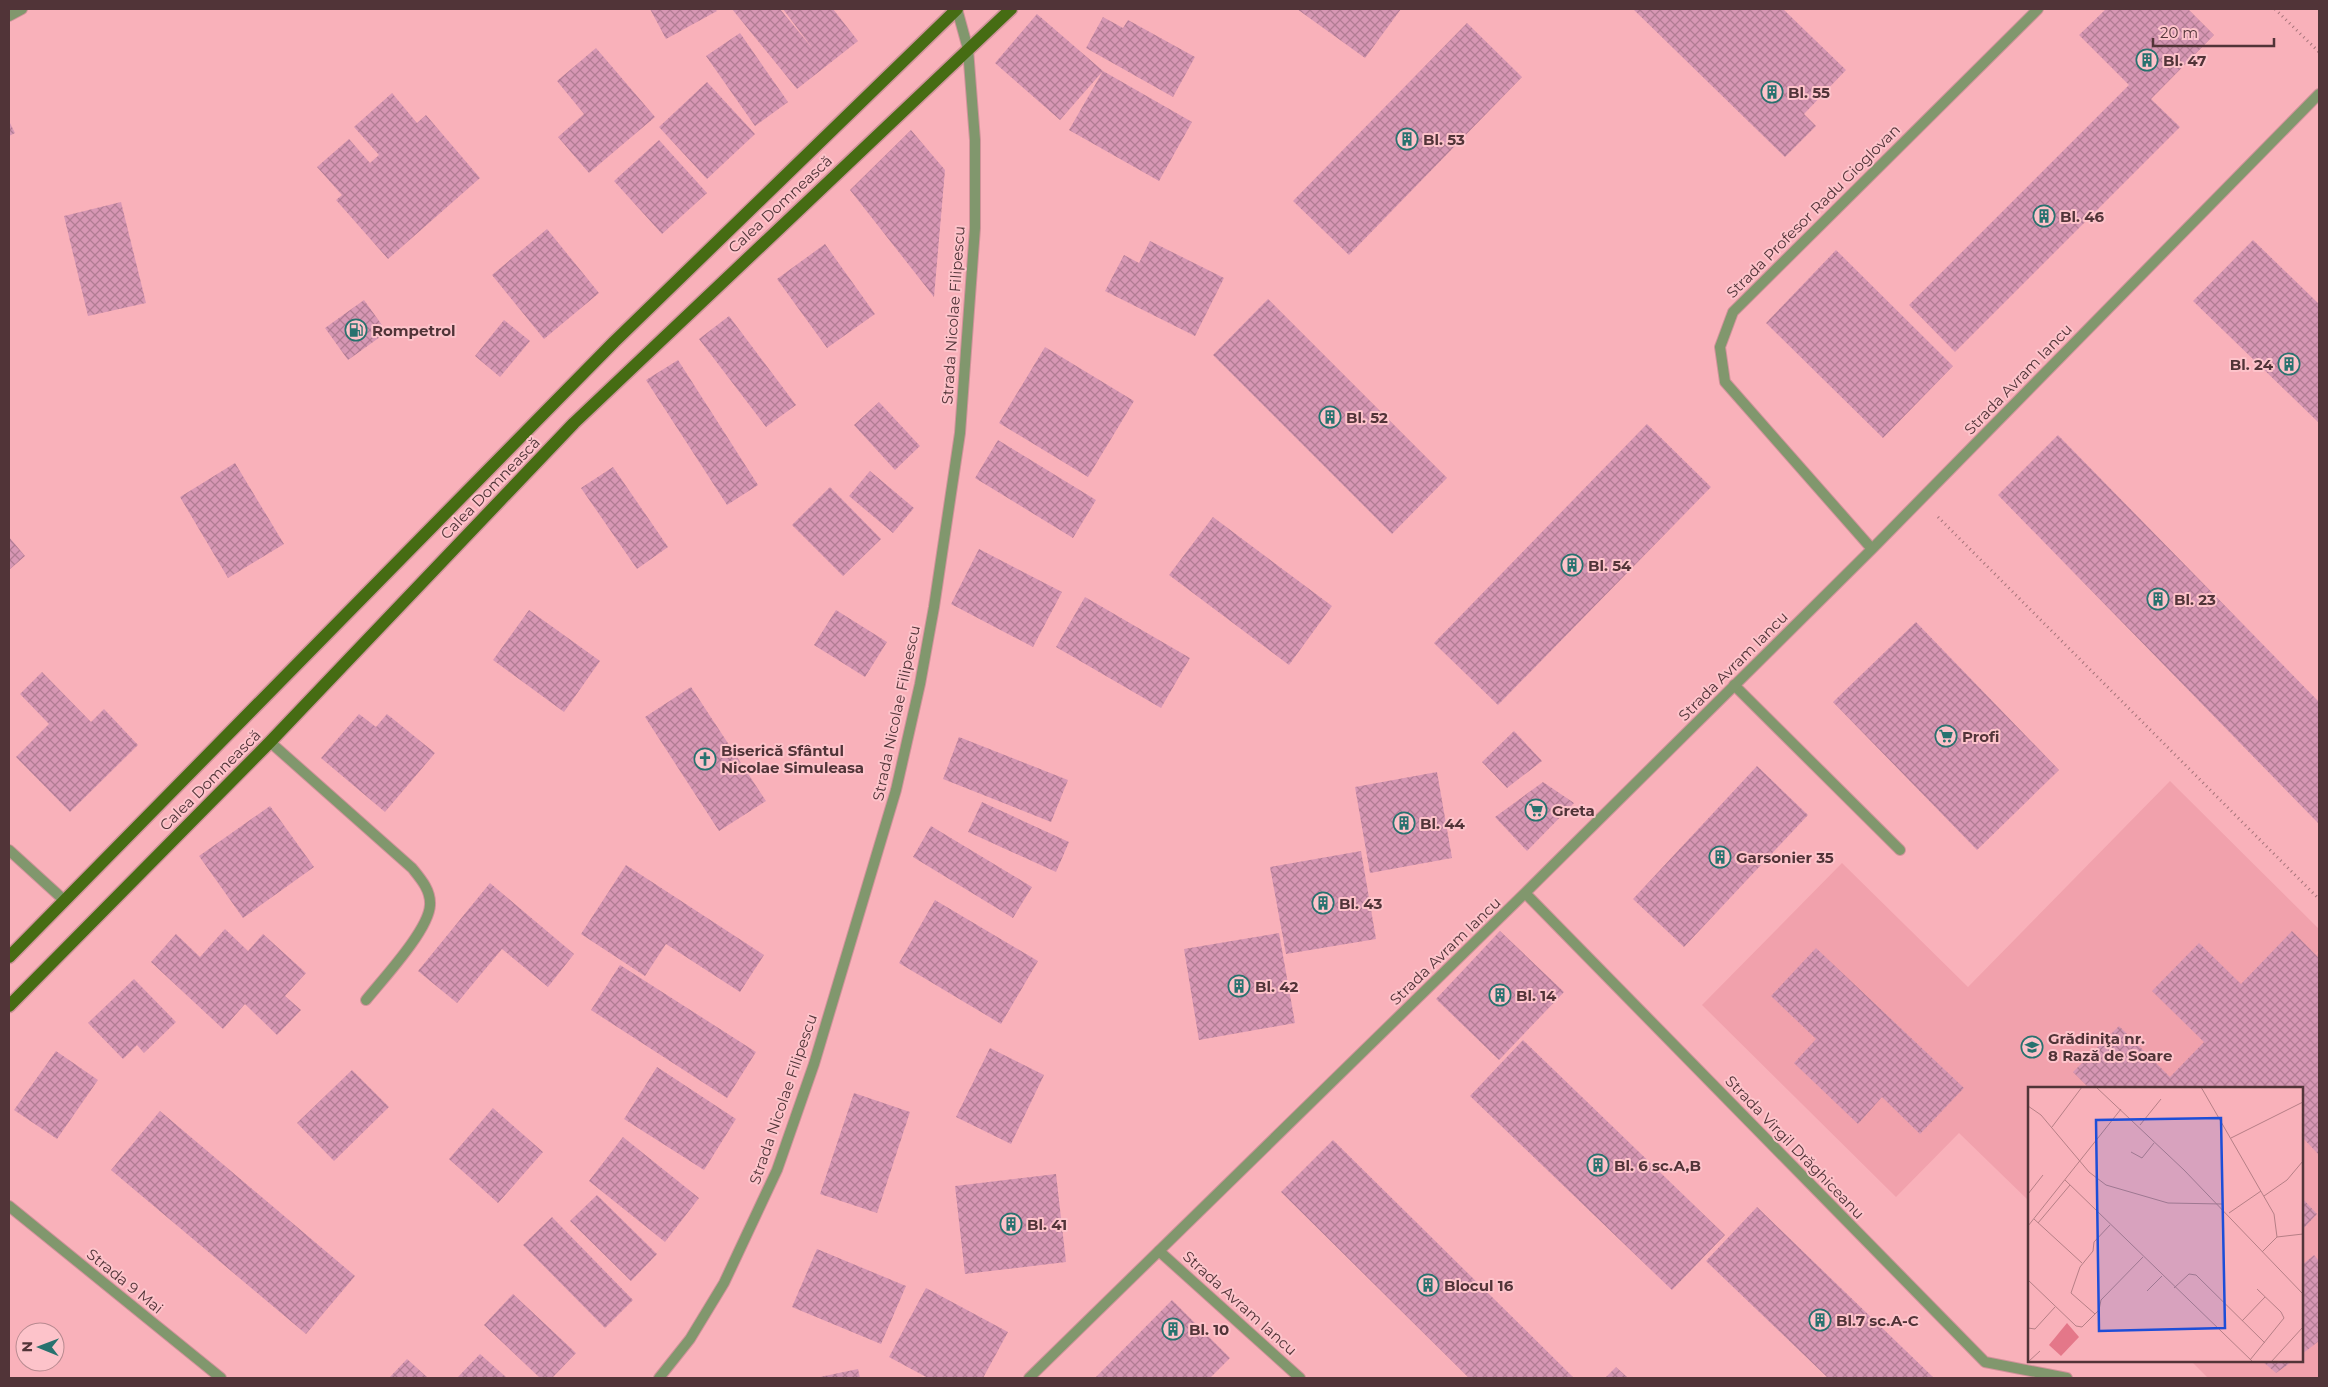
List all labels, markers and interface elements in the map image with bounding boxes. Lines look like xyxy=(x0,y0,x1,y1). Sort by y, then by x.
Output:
scale bar xyxy=(2153,15,2274,47)
text: 20 m xyxy=(2160,23,2198,42)
building icon: Bl. 47 xyxy=(2135,48,2159,72)
place label: Bl. 47 xyxy=(2163,51,2206,70)
building icon: Bl. 55 xyxy=(1760,80,1784,104)
place label: Bl. 55 xyxy=(1788,83,1830,102)
street label: Strada Profesor Radu Gioglovan xyxy=(1722,120,1904,302)
building icon: Bl. 53 xyxy=(1395,127,1419,151)
place label: Bl. 53 xyxy=(1423,130,1465,149)
street label: Calea Domnească xyxy=(724,151,836,257)
building icon: Bl. 46 xyxy=(2032,204,2056,228)
place label: Bl. 46 xyxy=(2060,207,2105,226)
street label: Strada Nicolae Filipescu xyxy=(937,225,969,405)
fuel station icon: Rompetrol xyxy=(344,318,368,342)
street label: Strada Avram Iancu xyxy=(1960,319,2076,439)
place label: Rompetrol xyxy=(372,321,456,340)
building icon: Bl. 24 xyxy=(2277,352,2301,376)
place label: Bl. 24 xyxy=(2230,355,2274,374)
building icon: Bl. 52 xyxy=(1318,405,1342,429)
place label: Bl. 52 xyxy=(1346,408,1388,427)
street label: Calea Domnească xyxy=(436,433,544,543)
building icon: Bl. 54 xyxy=(1560,553,1584,577)
place label: Bl. 54 xyxy=(1588,556,1632,575)
building icon: Bl. 23 xyxy=(2146,587,2170,611)
place label: Bl. 23 xyxy=(2174,590,2216,609)
street label: Strada Avram Iancu xyxy=(1674,607,1792,725)
street label: Strada Nicolae Filipescu xyxy=(868,623,924,803)
supermarket icon: Profi xyxy=(1934,724,1958,748)
street label: Calea Domnească xyxy=(155,725,265,835)
place label: Profi xyxy=(1962,727,1999,746)
place label: Biserică Sfântul Nicolae Simuleasa xyxy=(721,741,864,777)
church icon: Biserică Sfântul Nicolae Simuleasa xyxy=(693,747,717,771)
supermarket icon: Greta xyxy=(1524,798,1548,822)
place label: Greta xyxy=(1552,801,1595,820)
building icon: Bl. 44 xyxy=(1392,811,1416,835)
place label: Bl. 44 xyxy=(1420,814,1466,833)
building icon: Garsonier 35 xyxy=(1708,845,1732,869)
place label: Garsonier 35 xyxy=(1736,848,1834,867)
building icon: Bl. 43 xyxy=(1311,891,1335,915)
street label: Strada Avram Iancu xyxy=(1385,893,1505,1009)
place label: Bl. 43 xyxy=(1339,894,1382,913)
building icon: Bl. 42 xyxy=(1227,974,1251,998)
place label: Bl. 42 xyxy=(1255,977,1299,996)
building icon: Bl. 14 xyxy=(1488,983,1512,1007)
place label: Bl. 14 xyxy=(1516,986,1557,1005)
street label: Strada Nicolae Filipescu xyxy=(745,1011,821,1187)
place label: Grădiniţa nr. 8 Rază de Soare xyxy=(2048,1029,2172,1065)
school or university icon: Grădiniţa nr. 8 Rază de Soare xyxy=(2020,1035,2044,1059)
street label: Strada Virgil Drăghiceanu xyxy=(1721,1071,1869,1223)
inset map xyxy=(2028,1087,2303,1362)
building icon: Bl. 6 sc.A,B xyxy=(1586,1153,1610,1177)
place label: Bl. 6 sc.A,B xyxy=(1614,1156,1701,1175)
building icon: Bl. 41 xyxy=(999,1212,1023,1236)
place label: Bl. 41 xyxy=(1027,1215,1067,1234)
street label: Strada 9 Mai xyxy=(83,1244,167,1318)
street label: Strada Avram Iancu xyxy=(1179,1247,1301,1359)
building icon: Blocul 16 xyxy=(1416,1273,1440,1297)
place label: Blocul 16 xyxy=(1444,1276,1514,1295)
building icon: Bl.7 sc.A-C xyxy=(1808,1308,1832,1332)
place label: Bl.7 sc.A-C xyxy=(1836,1311,1919,1330)
building icon: Bl. 10 xyxy=(1161,1317,1185,1341)
place label: Bl. 10 xyxy=(1189,1320,1229,1339)
north arrow xyxy=(15,1322,65,1372)
text: N xyxy=(18,1341,36,1353)

